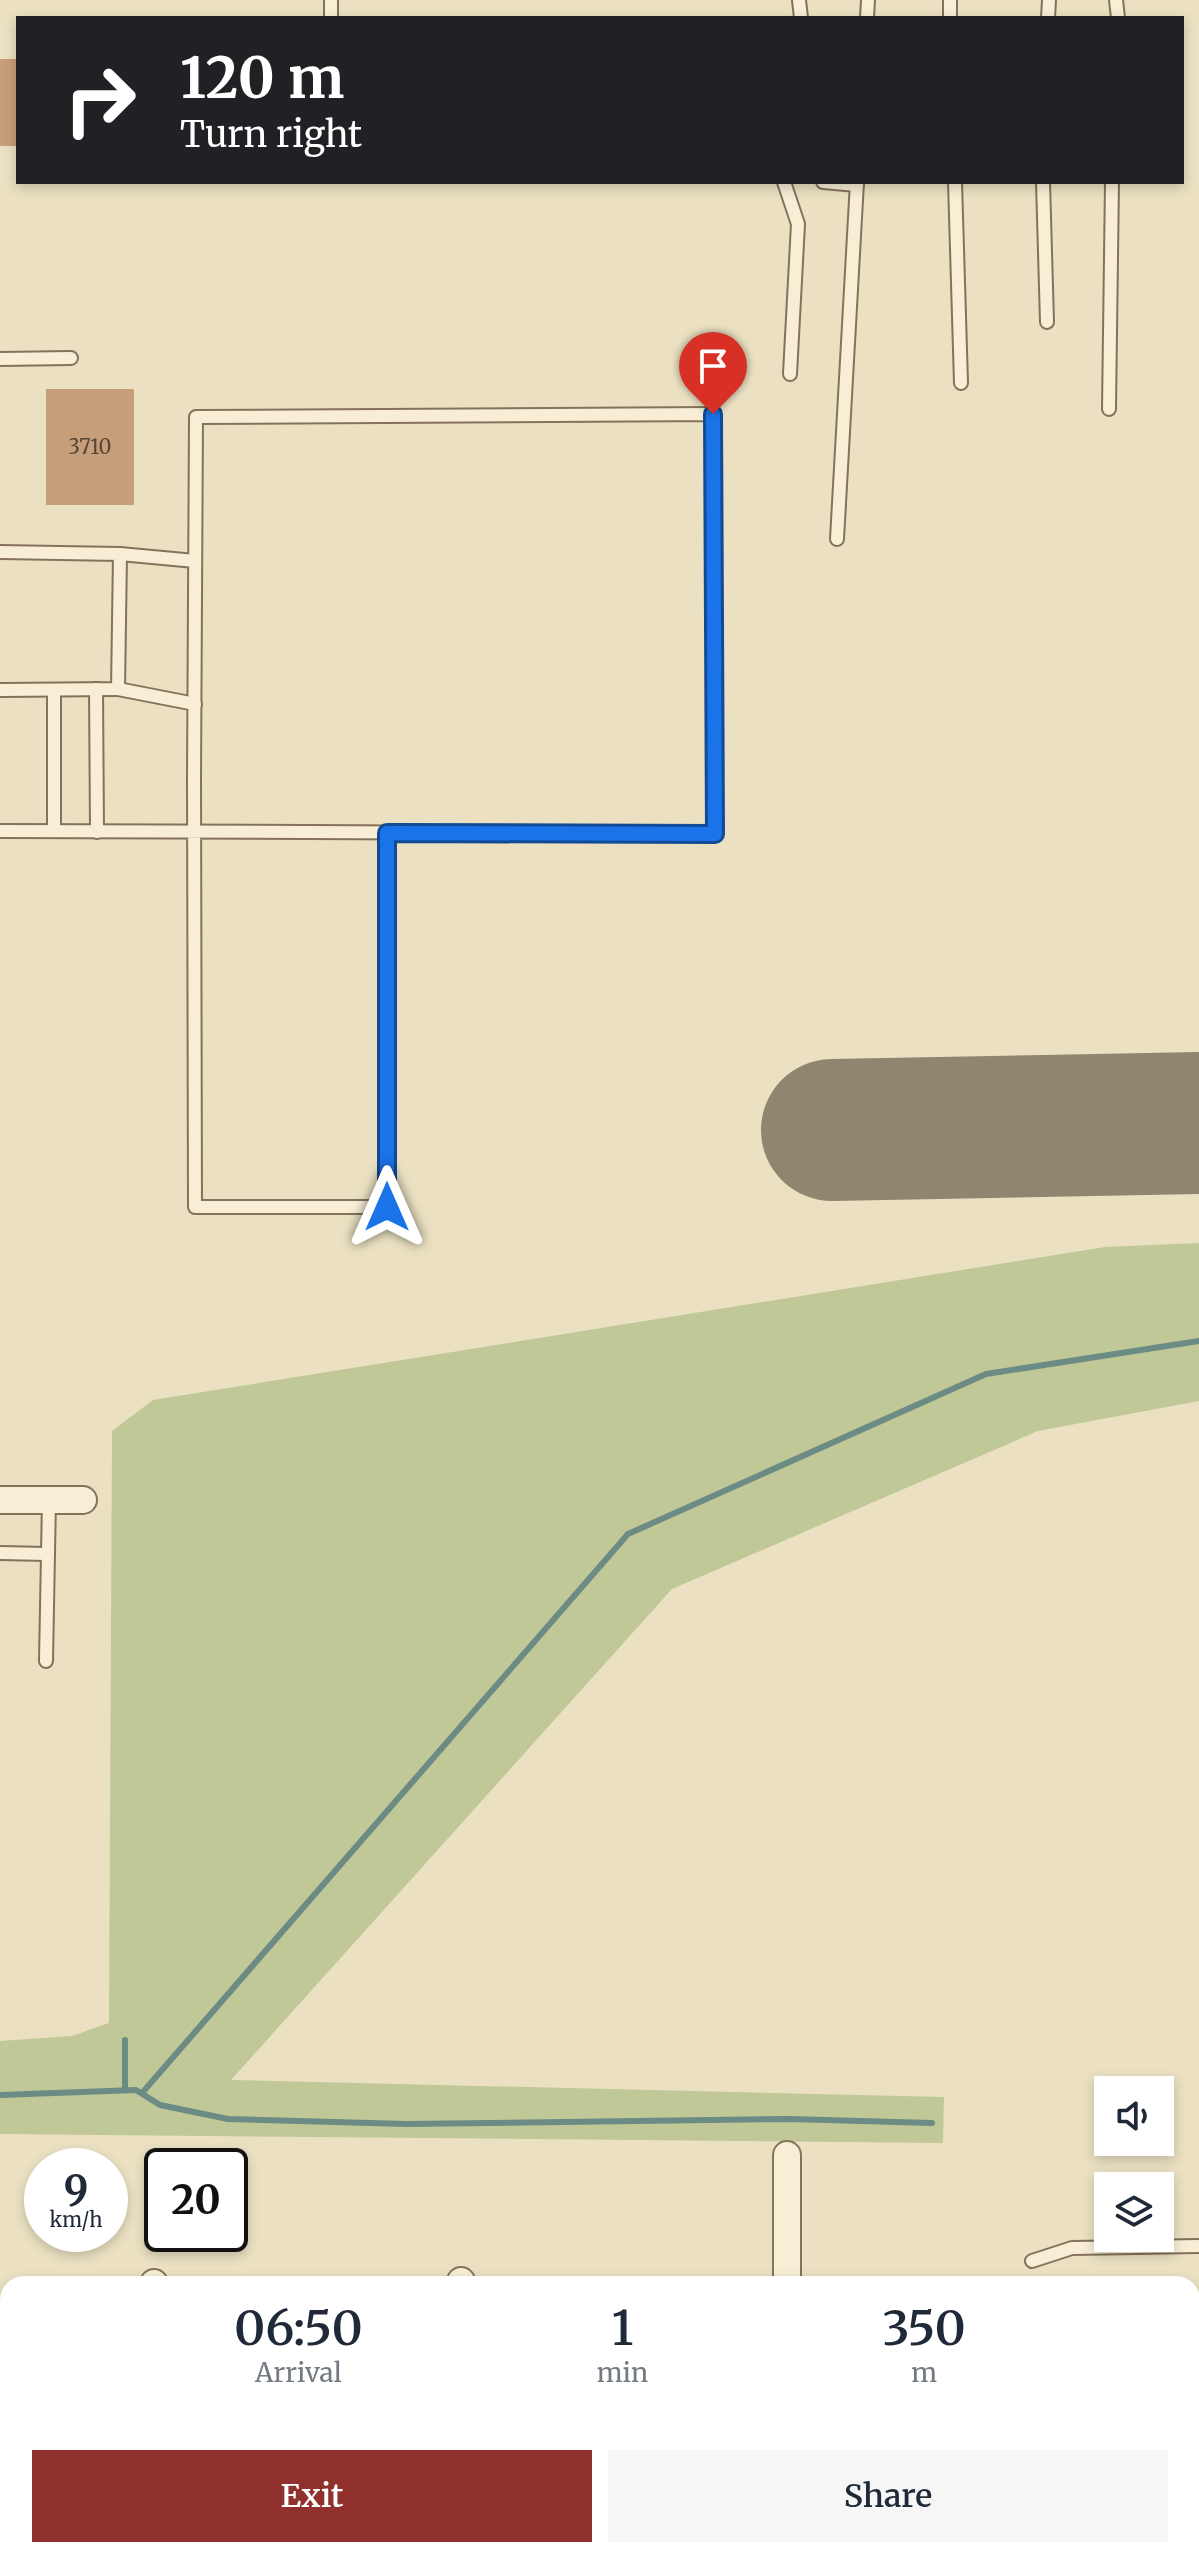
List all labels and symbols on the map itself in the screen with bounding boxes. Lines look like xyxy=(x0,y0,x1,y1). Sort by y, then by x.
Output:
pin xyxy=(679,332,747,414)
house number: 3710 xyxy=(69,434,111,459)
position arrow xyxy=(345,1165,429,1249)
speed limit sign: 20 xyxy=(144,2148,248,2252)

